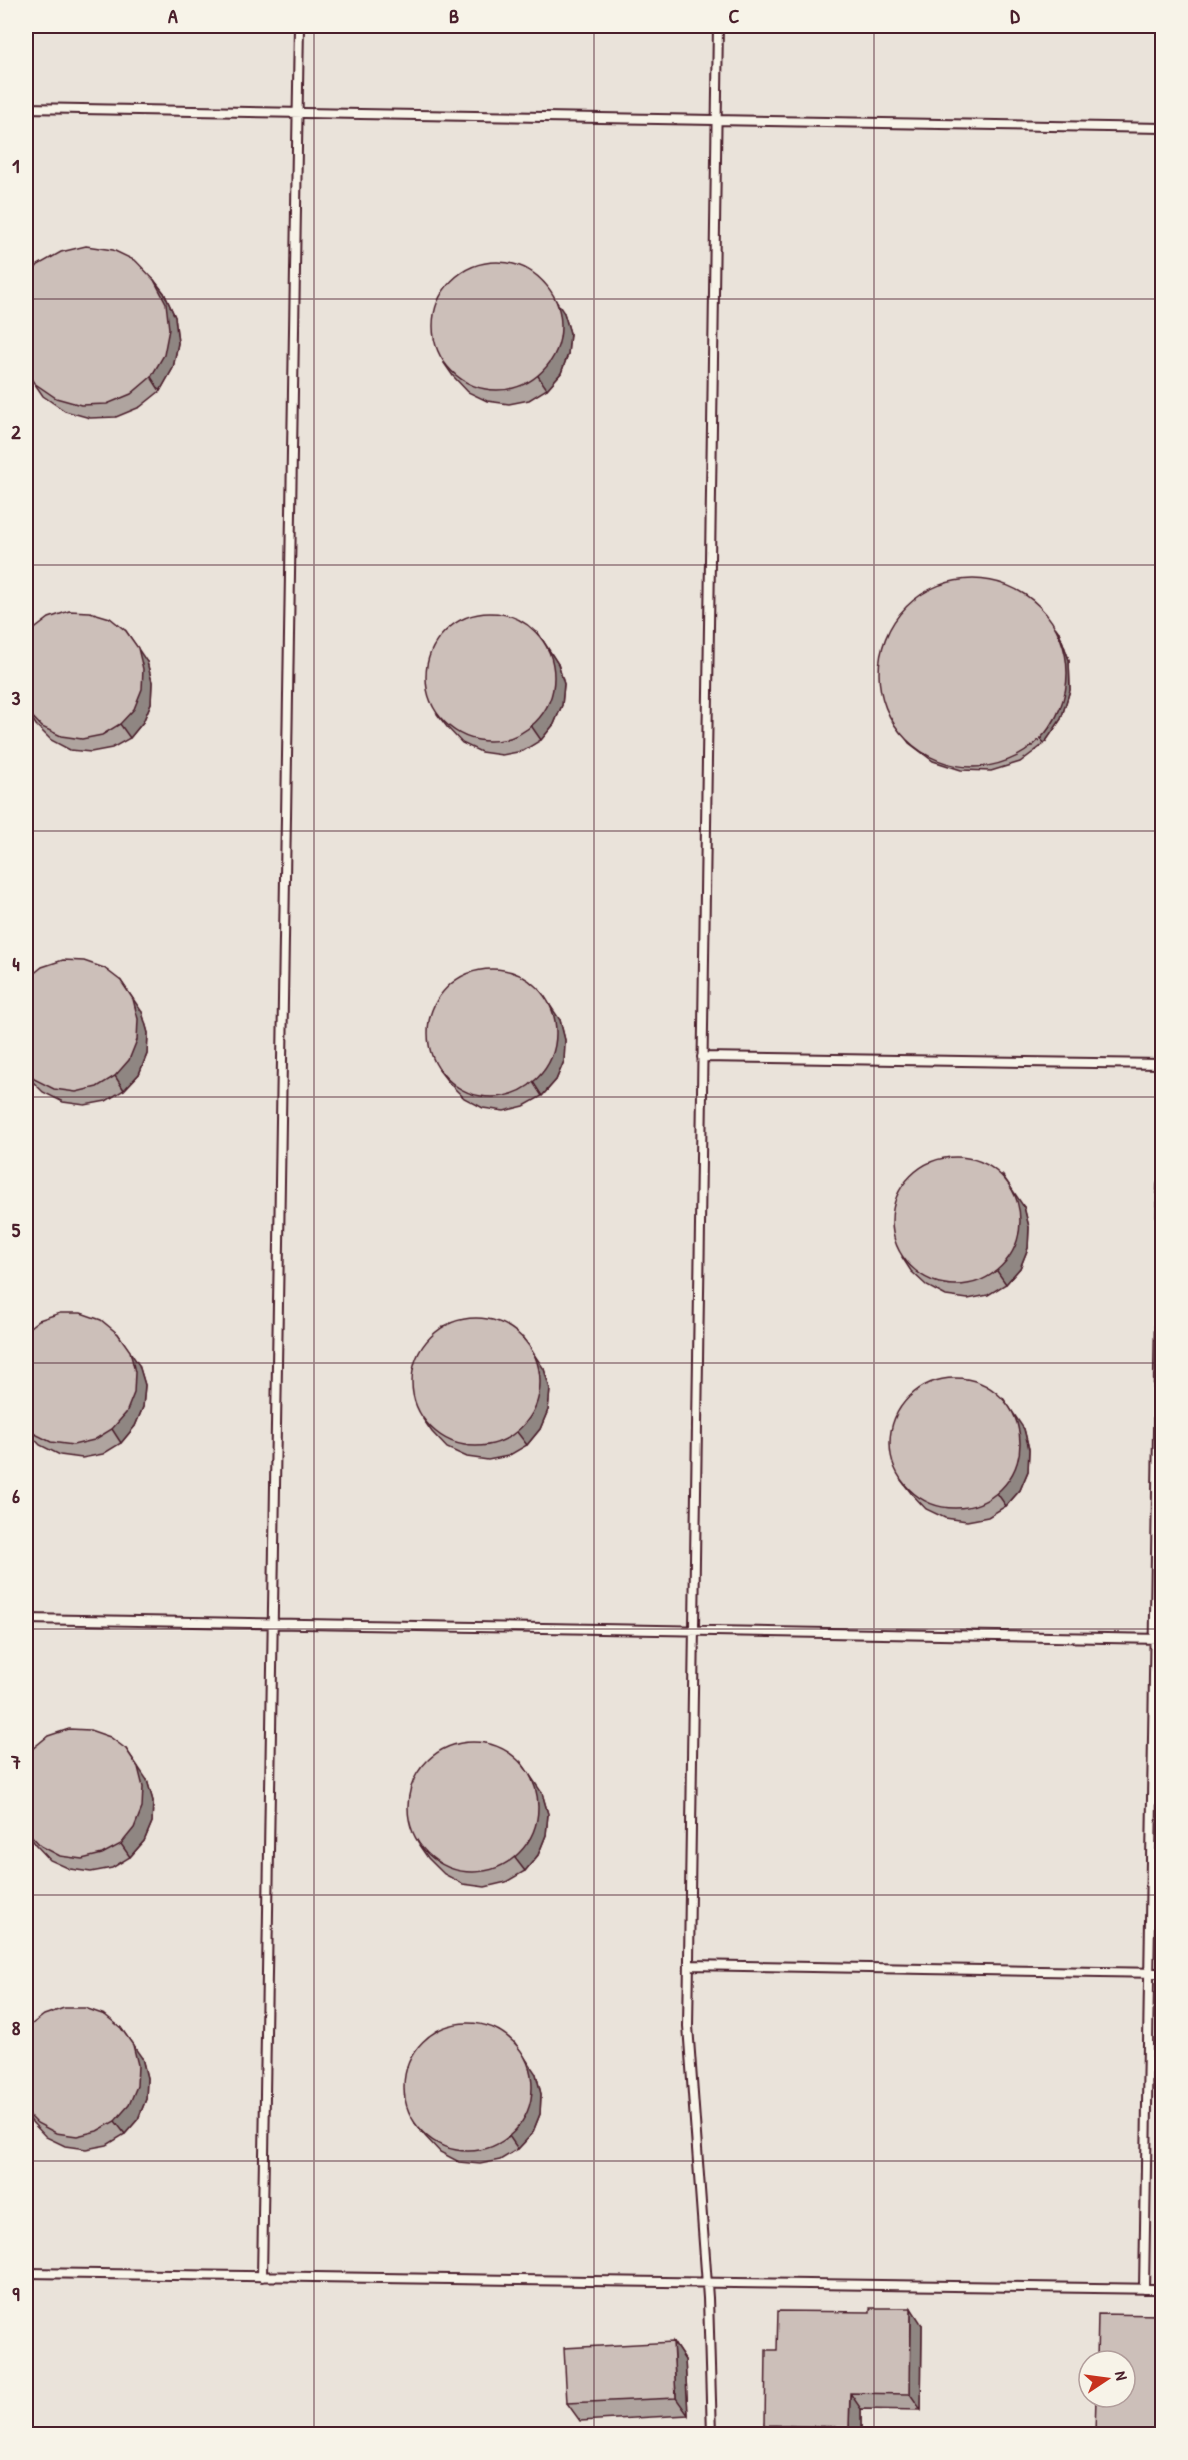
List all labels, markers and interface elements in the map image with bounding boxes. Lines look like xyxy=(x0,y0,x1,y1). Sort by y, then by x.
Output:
text: A xyxy=(168,2,178,29)
text: B xyxy=(449,2,459,29)
text: C xyxy=(729,2,740,29)
text: D xyxy=(1010,2,1020,29)
text: 1 xyxy=(12,152,20,179)
text: 2 xyxy=(11,418,21,445)
text: 3 xyxy=(12,684,21,711)
text: 4 xyxy=(12,950,20,977)
text: 5 xyxy=(12,1216,21,1243)
text: 6 xyxy=(12,1482,20,1509)
text: 7 xyxy=(10,1748,21,1775)
text: 8 xyxy=(12,2014,21,2041)
text: 9 xyxy=(12,2280,20,2307)
north arrow xyxy=(1077,2349,1137,2409)
text: N xyxy=(1110,2369,1133,2383)

